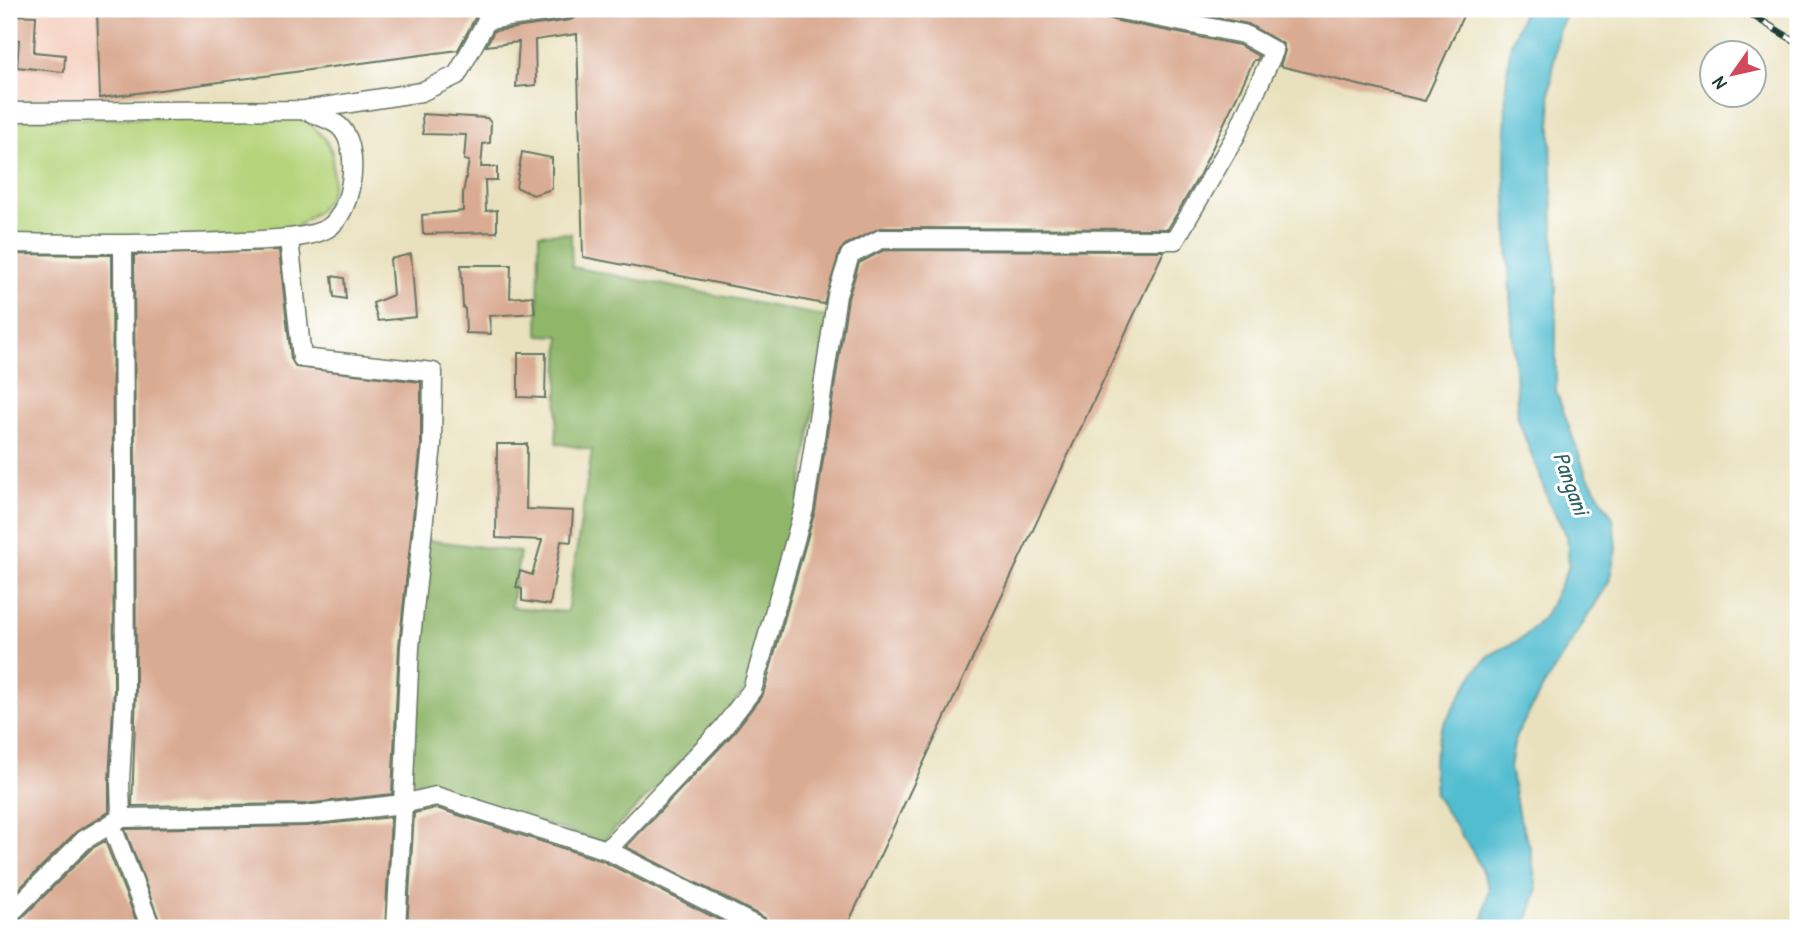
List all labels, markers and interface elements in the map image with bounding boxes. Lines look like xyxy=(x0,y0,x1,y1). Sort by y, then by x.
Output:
north arrow xyxy=(1699,38,1769,108)
text: N xyxy=(1705,72,1733,95)
water label: Pangani xyxy=(1545,447,1598,521)

